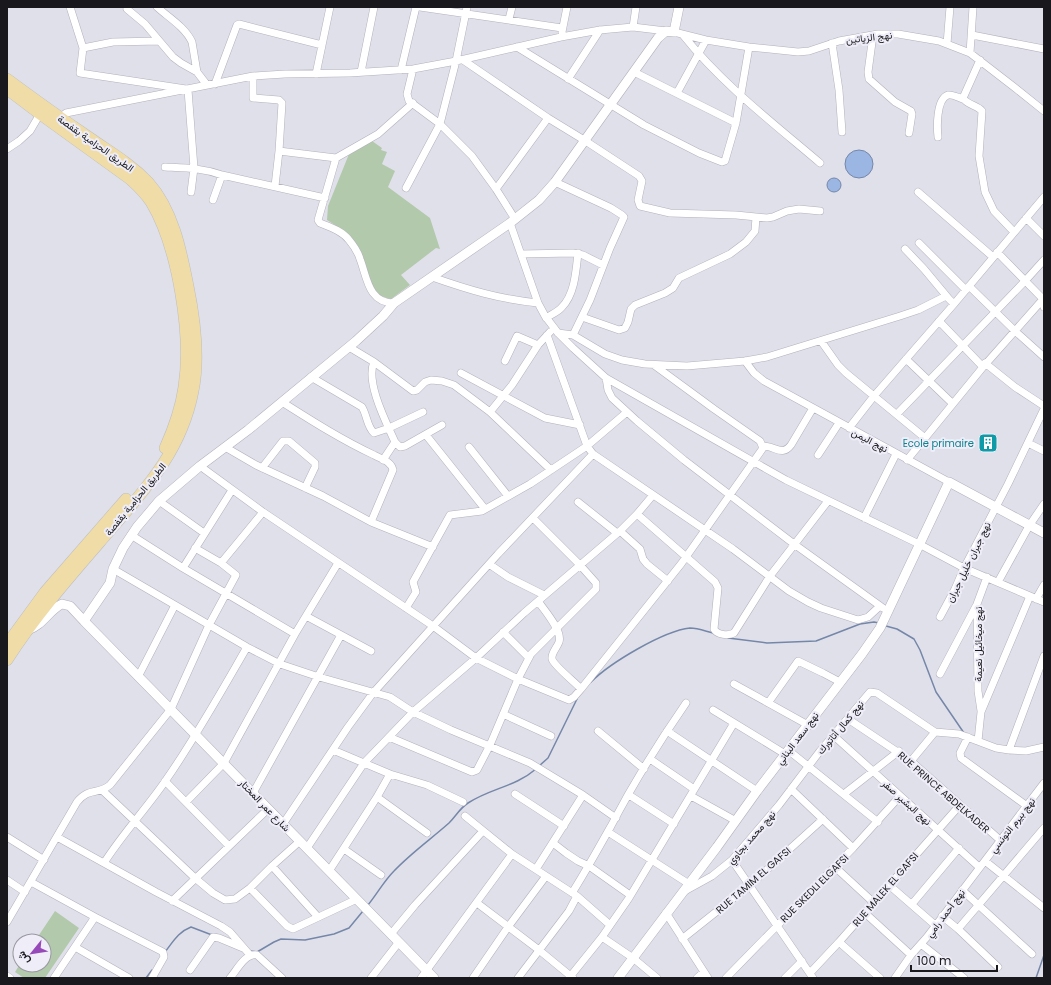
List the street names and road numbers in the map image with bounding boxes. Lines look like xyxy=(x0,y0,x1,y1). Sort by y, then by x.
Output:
street label: نهج الزياتين xyxy=(845,28,893,47)
street label: الطريق الحزامية بقفصة xyxy=(54,111,137,175)
street label: نهج اليمن xyxy=(849,425,891,456)
street label: الطريق الحزامية بقفصة xyxy=(101,459,170,539)
street label: نهج جبران خليل جبران xyxy=(942,519,995,605)
street label: نهج ميخائيل نعيمة xyxy=(971,606,986,682)
street label: نهج كمال أتاتورك xyxy=(813,697,868,758)
street label: نهج سعد البناني xyxy=(772,709,823,769)
street label: RUE PRINCE ABDELKADER xyxy=(894,748,993,837)
street label: شارع عمر المختار xyxy=(235,775,294,835)
street label: نهج البشير صفر xyxy=(878,775,935,829)
street label: نهج بيرم التونسي xyxy=(986,794,1040,857)
street label: نهج محمد بجاوي xyxy=(724,807,780,868)
street label: RUE TAMIM EL GAFSI xyxy=(713,844,794,917)
street label: RUE MALEK EL GAFSI xyxy=(849,849,922,930)
street label: RUE SKEDLI ELGAFSI xyxy=(777,851,852,926)
street label: نهج أحمد رامي xyxy=(922,886,969,941)

